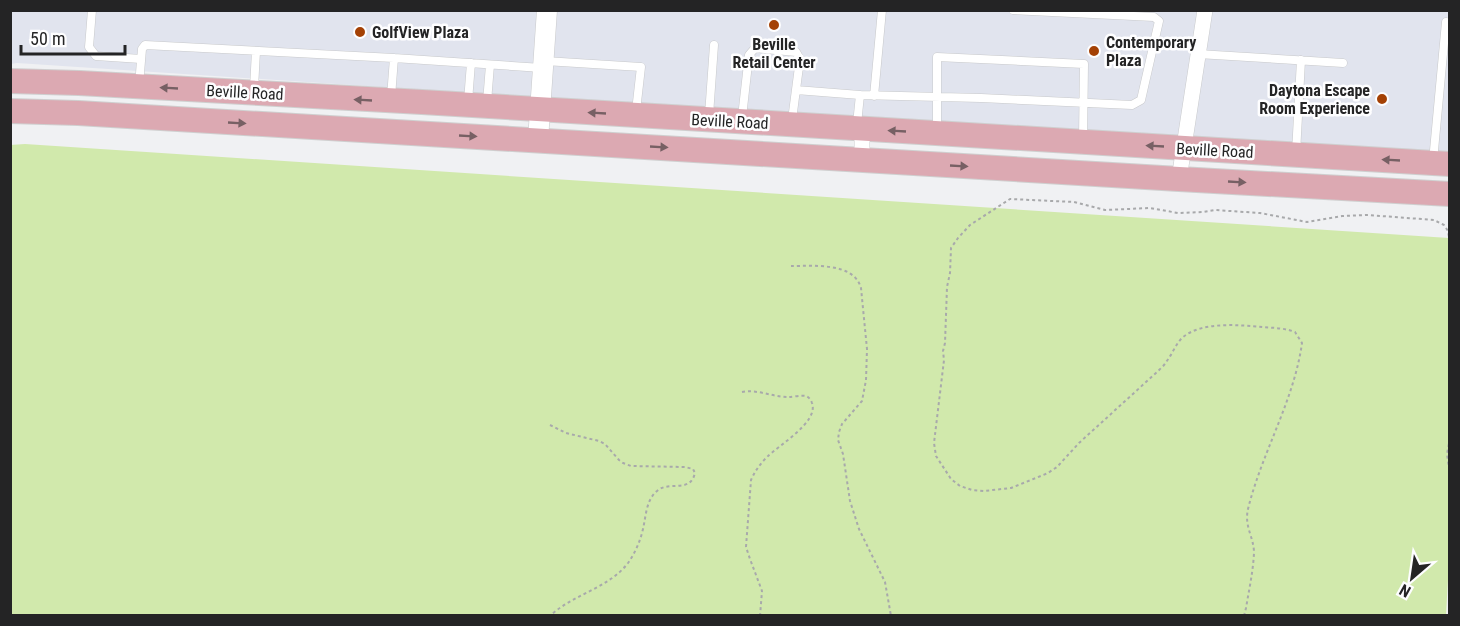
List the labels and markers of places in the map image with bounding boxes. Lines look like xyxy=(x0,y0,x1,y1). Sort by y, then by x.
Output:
marker: Beville Retail Center xyxy=(767,18,781,32)
place label: GolfView Plaza xyxy=(372,23,469,42)
marker: GolfView Plaza xyxy=(353,25,367,39)
place label: Contemporary Plaza xyxy=(1106,33,1196,70)
place label: Beville Retail Center xyxy=(732,35,816,72)
marker: Contemporary Plaza xyxy=(1087,44,1101,58)
place label: Daytona Escape Room Experience xyxy=(1259,81,1370,118)
marker: Daytona Escape Room Experience xyxy=(1375,92,1389,106)

